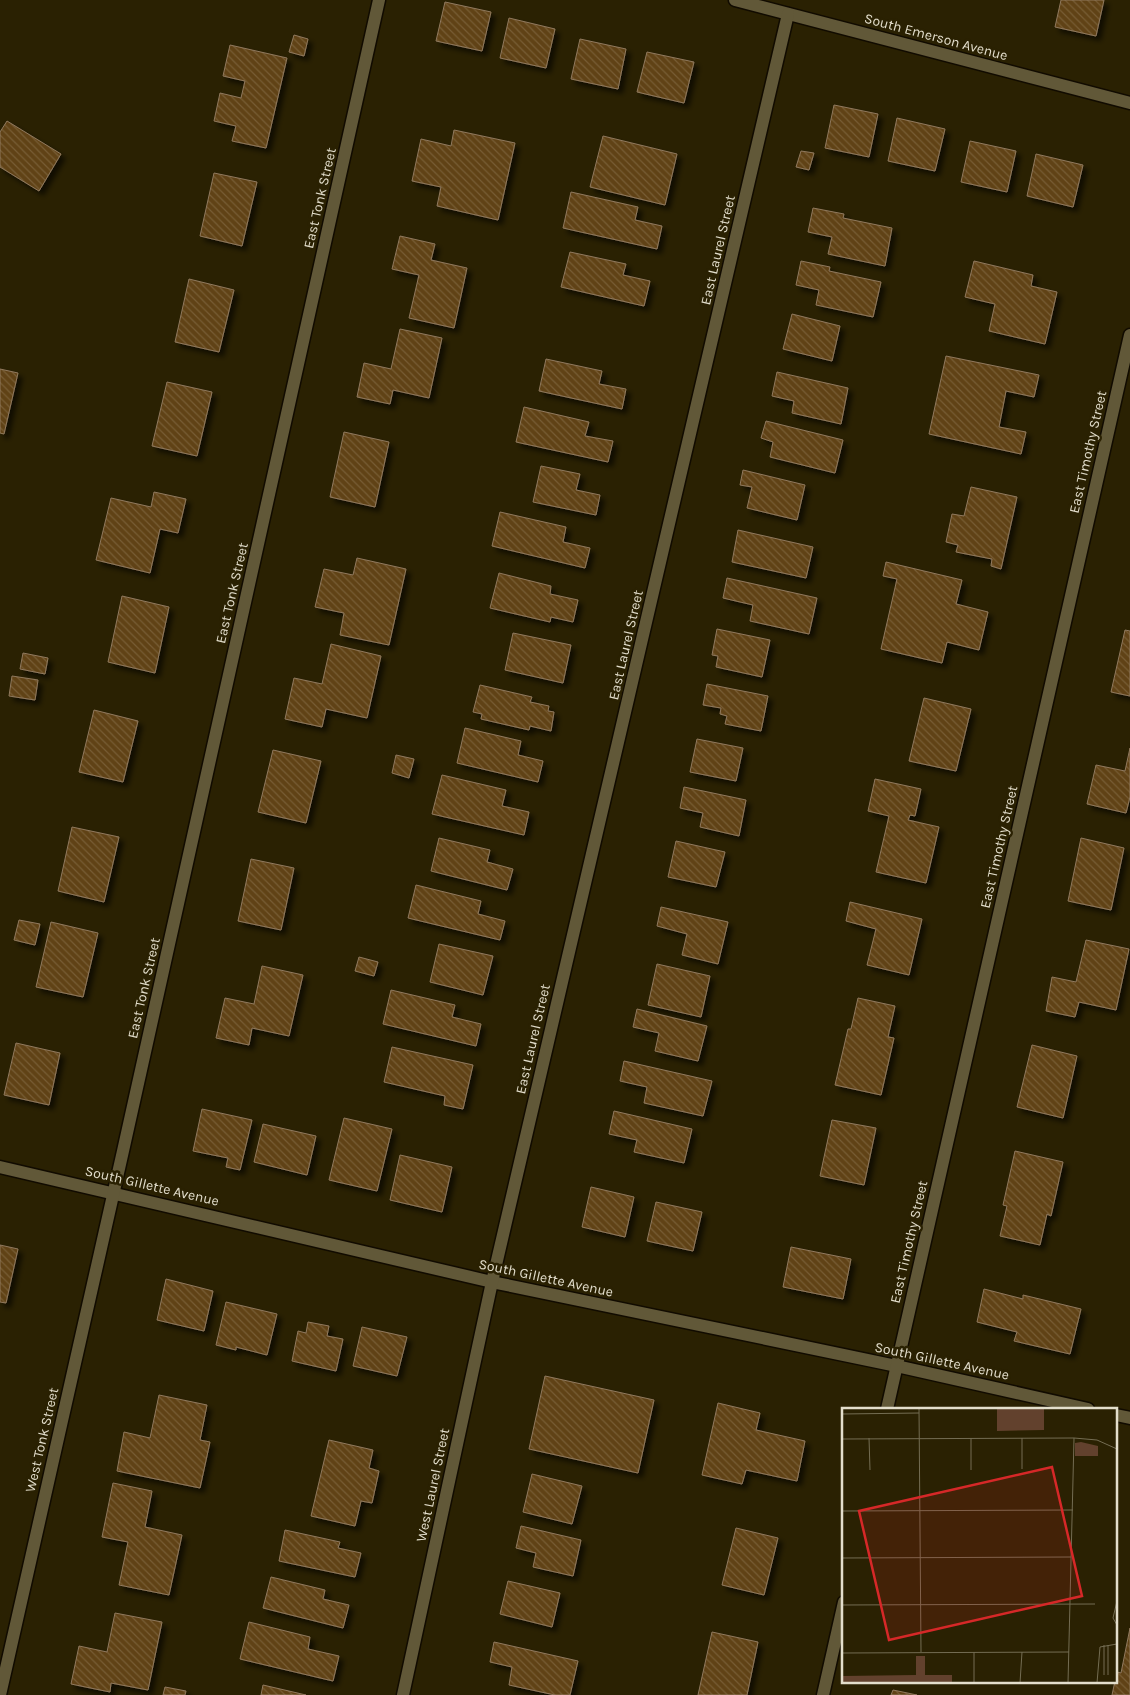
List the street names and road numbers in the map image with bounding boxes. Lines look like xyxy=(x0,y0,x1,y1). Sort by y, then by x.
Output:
street label: South Emerson Avenue xyxy=(862,10,1010,64)
street label: East Tonk Street xyxy=(300,146,340,250)
street label: East Laurel Street xyxy=(697,193,739,307)
street label: East Timothy Street xyxy=(1066,389,1110,515)
street label: East Tonk Street xyxy=(212,541,252,645)
street label: East Laurel Street xyxy=(605,588,647,702)
street label: East Timothy Street xyxy=(977,784,1021,910)
street label: East Tonk Street xyxy=(124,936,164,1040)
street label: East Laurel Street xyxy=(512,982,554,1096)
street label: South Gillette Avenue xyxy=(83,1162,221,1210)
street label: East Timothy Street xyxy=(887,1179,931,1305)
street label: South Gillette Avenue xyxy=(477,1255,615,1301)
street label: South Gillette Avenue xyxy=(873,1338,1011,1384)
street label: West Tonk Street xyxy=(22,1386,62,1494)
street label: West Laurel Street xyxy=(413,1427,453,1543)

